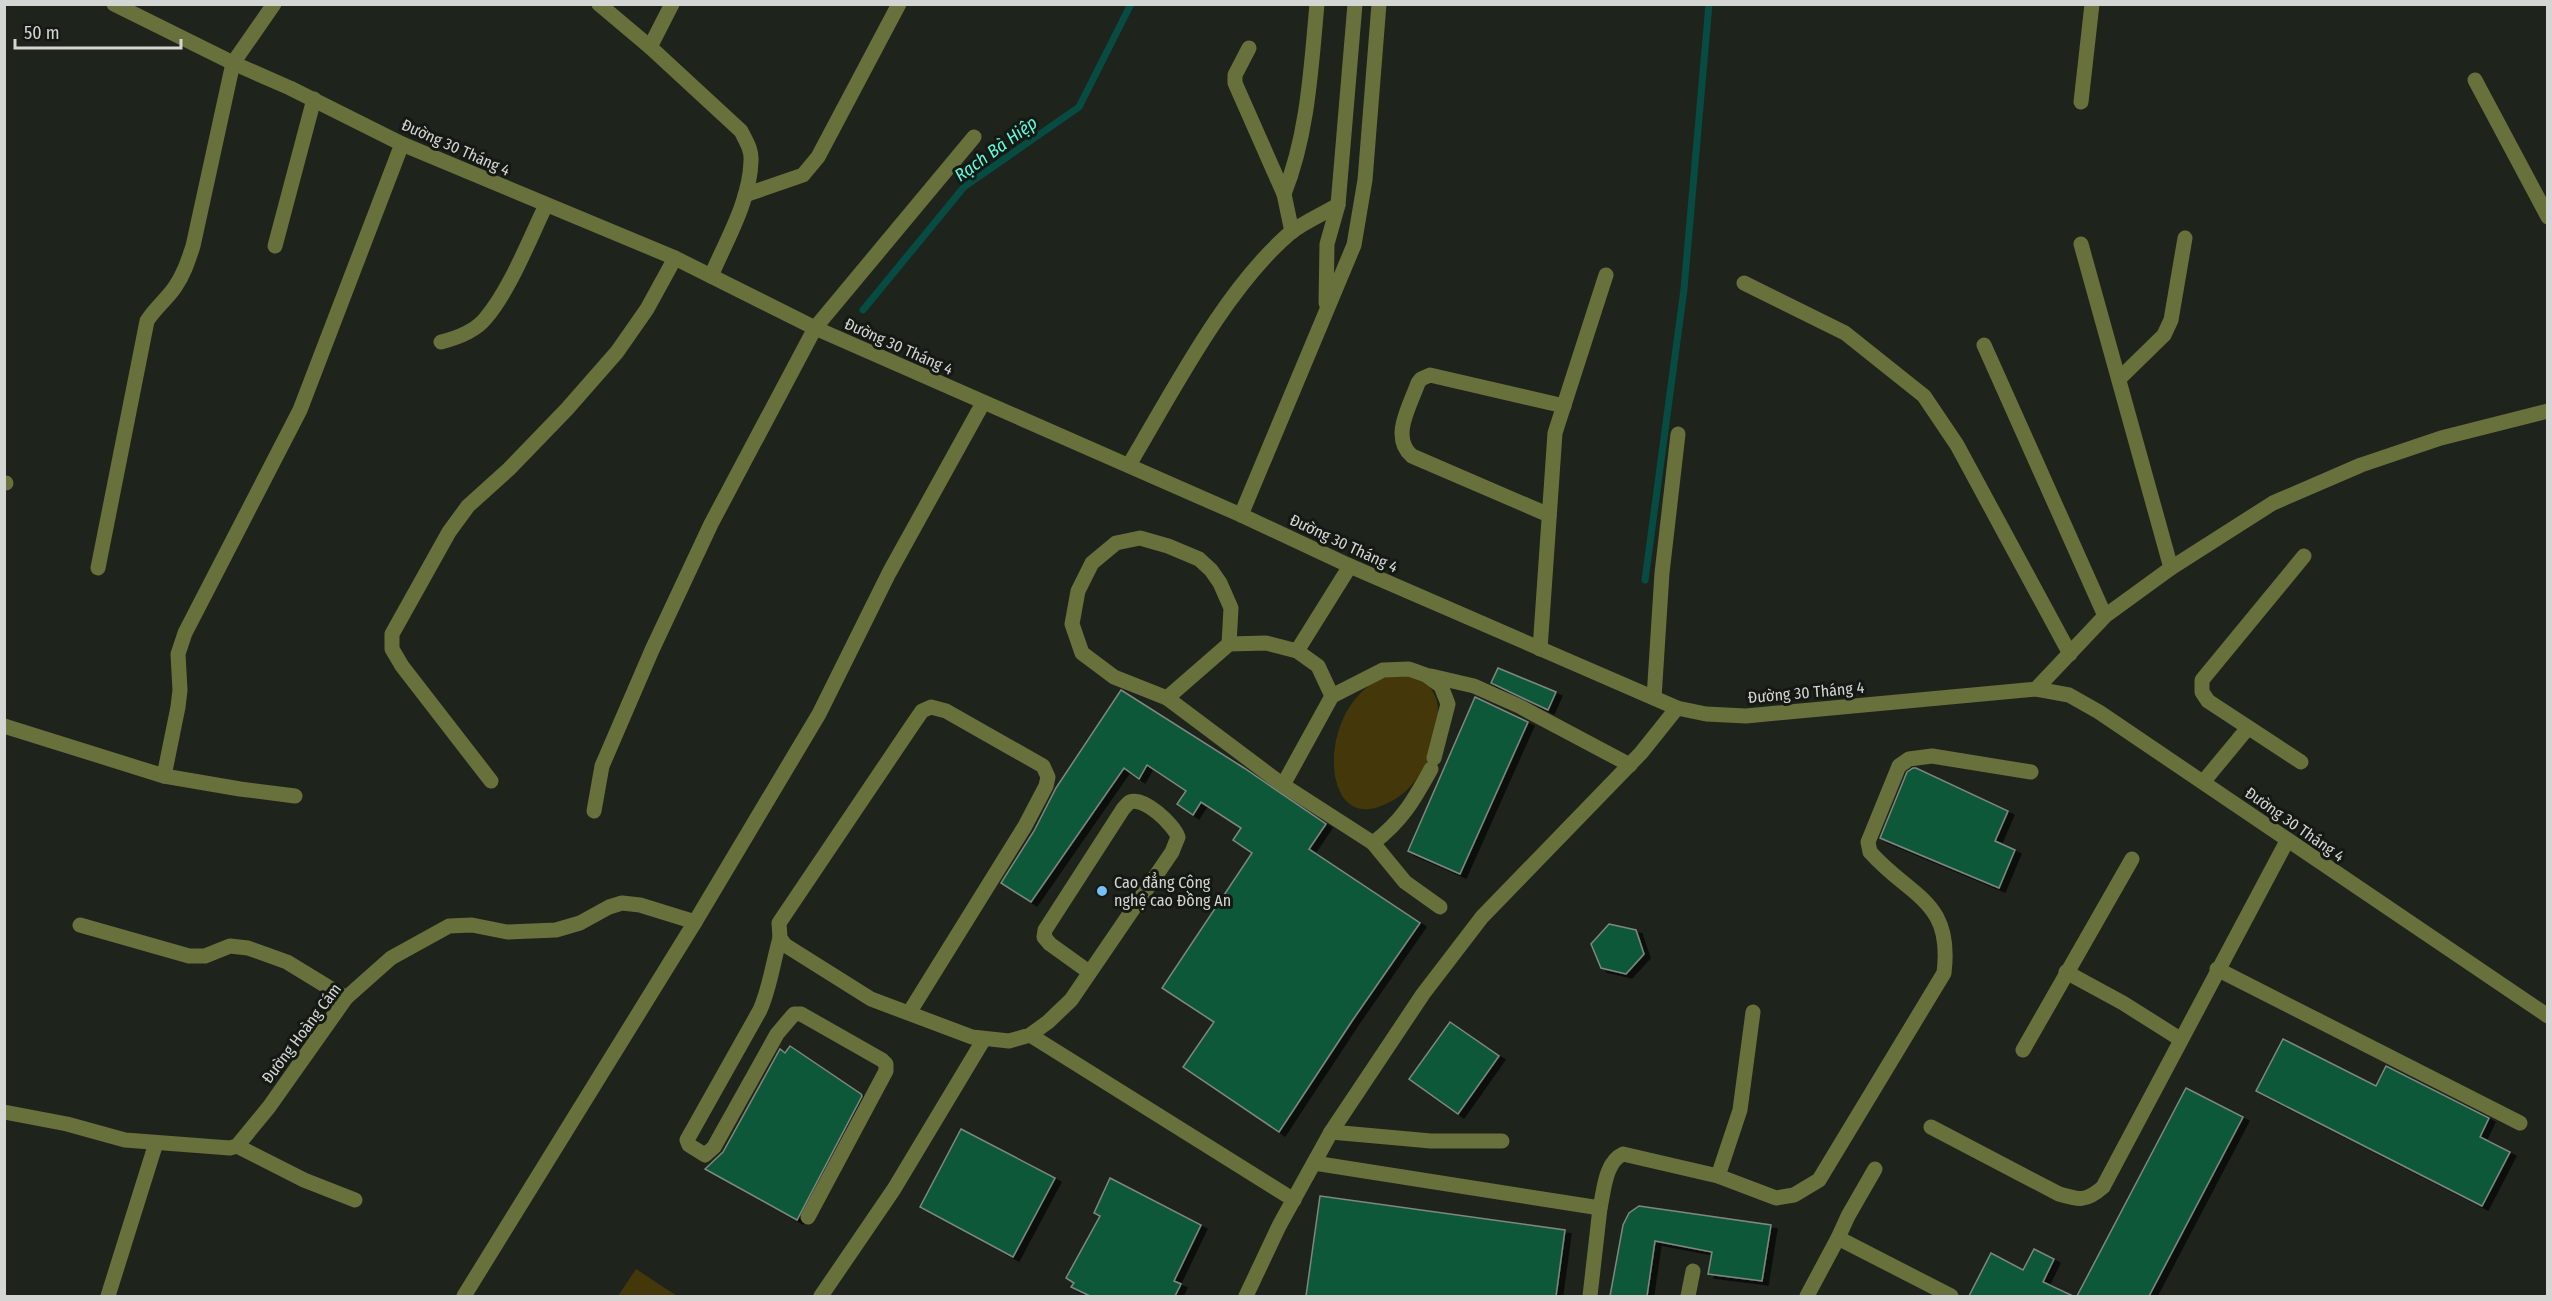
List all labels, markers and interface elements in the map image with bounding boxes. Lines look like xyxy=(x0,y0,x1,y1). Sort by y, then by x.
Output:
scale bar xyxy=(15,12,182,50)
text: 50 m xyxy=(24,22,60,44)
water label: Rạch Bà Hiệp xyxy=(950,112,1042,186)
street label: Đường 30 Tháng 4 xyxy=(399,115,513,180)
street label: Đường 30 Tháng 4 xyxy=(842,314,956,379)
street label: Đường 30 Tháng 4 xyxy=(1287,510,1401,577)
street label: Đường 30 Tháng 4 xyxy=(1747,678,1865,707)
street label: Đường 30 Tháng 4 xyxy=(2241,783,2348,866)
place label: Cao đẳng Công nghệ cao Đồng An xyxy=(1114,872,1231,910)
marker: Cao đẳng Công nghệ cao Đồng An xyxy=(1095,884,1109,898)
street label: Đường Hoàng Cám xyxy=(258,980,345,1087)

